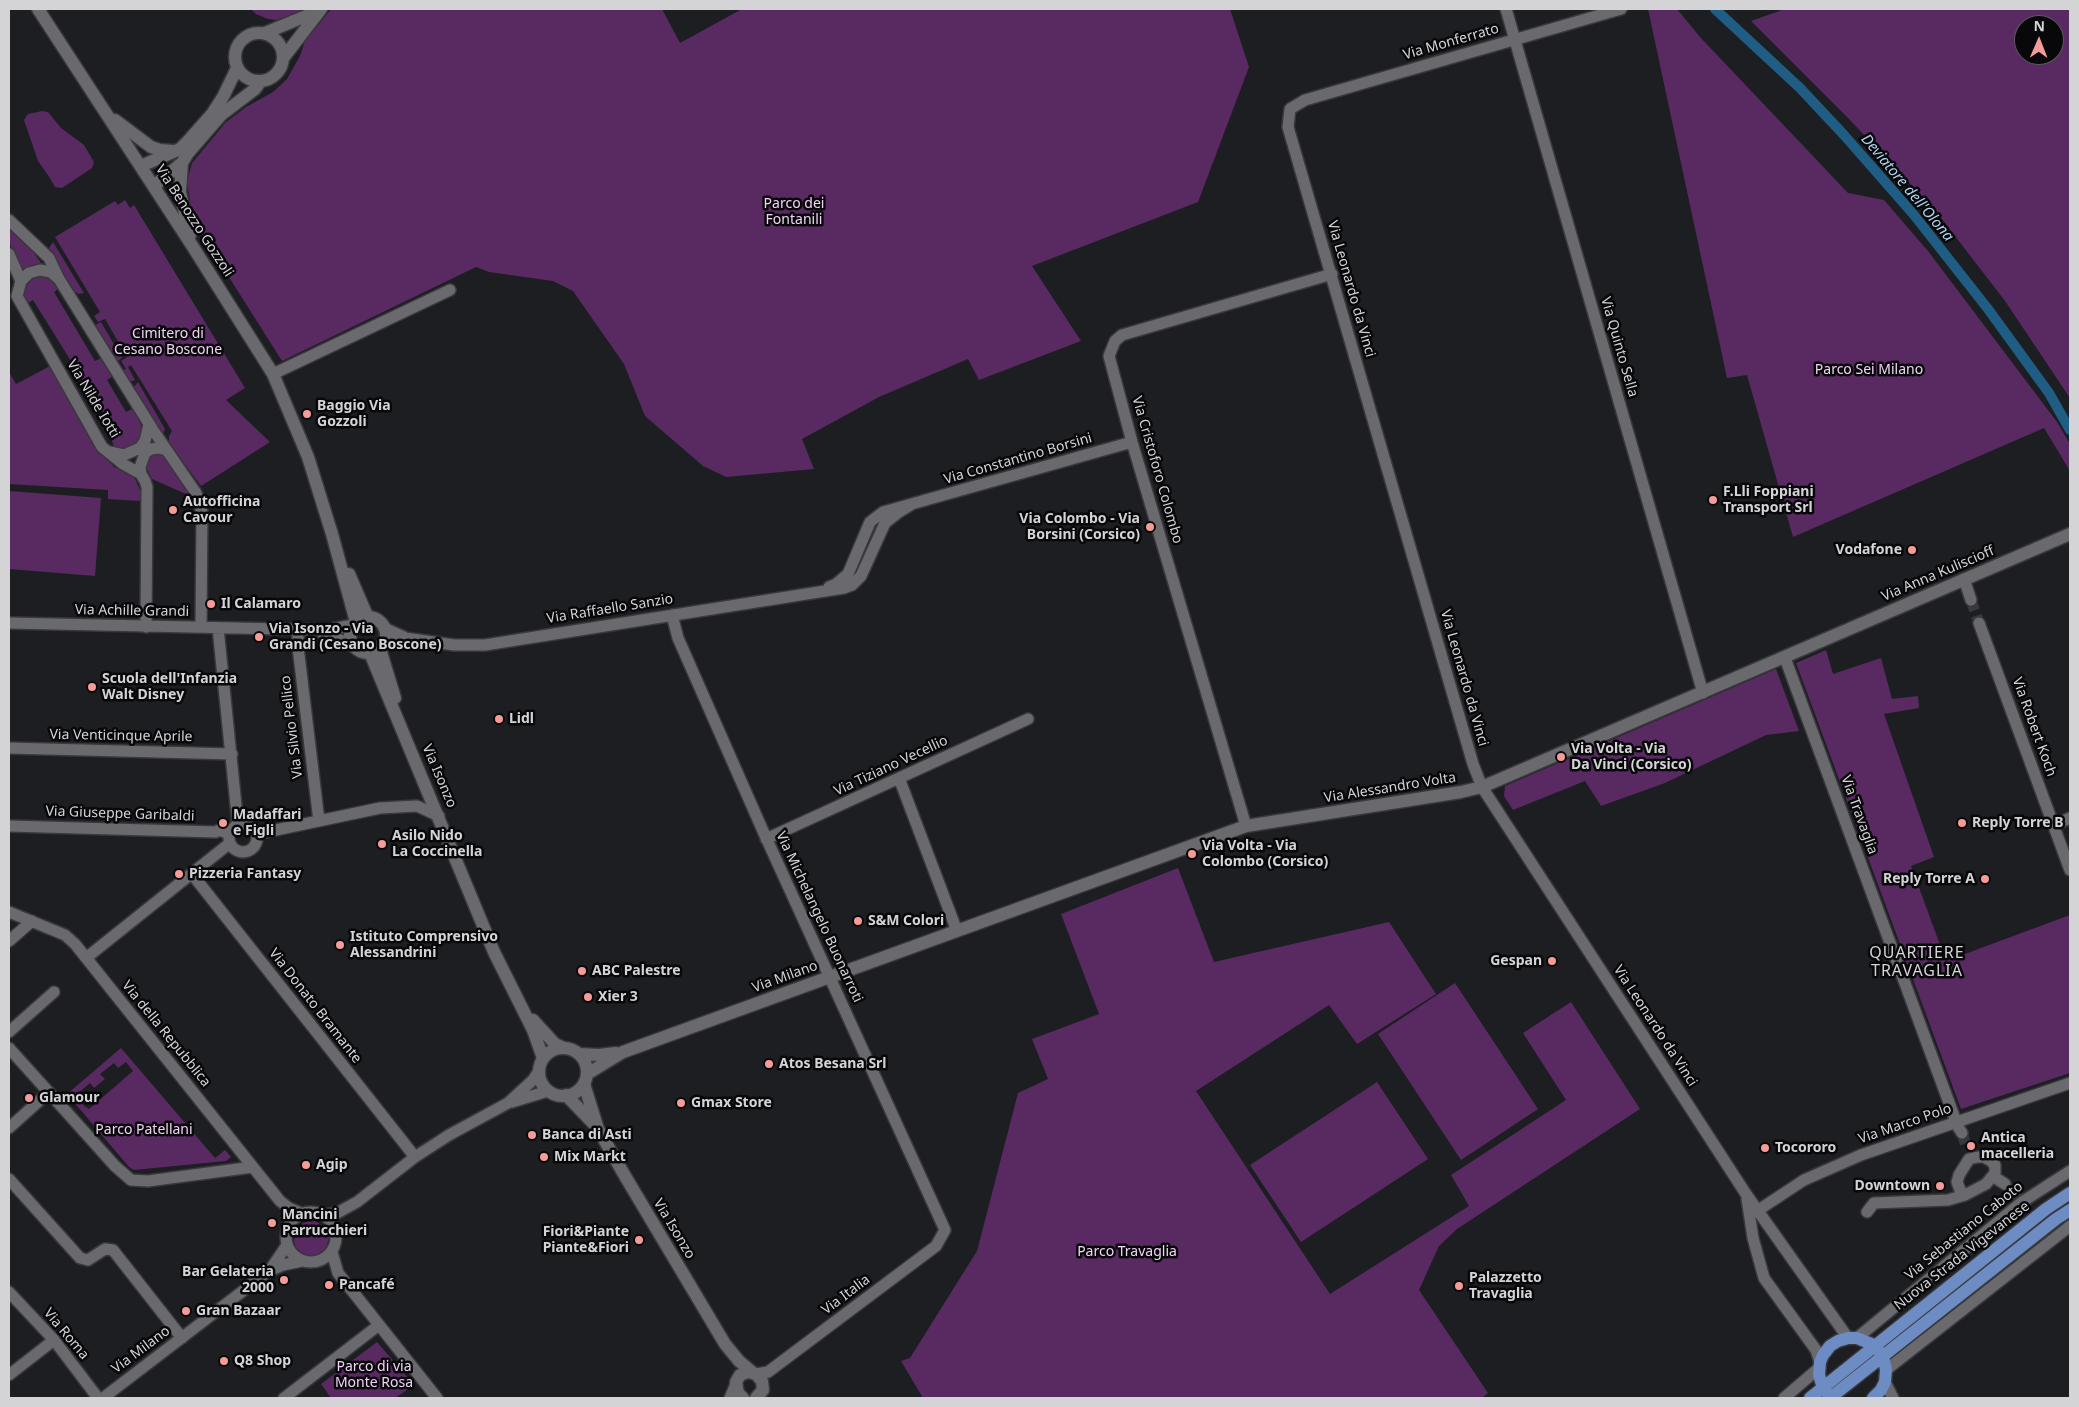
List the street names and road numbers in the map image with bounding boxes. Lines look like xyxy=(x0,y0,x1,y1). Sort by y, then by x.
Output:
street label: Via Monferrato xyxy=(1401,20,1501,64)
street label: Via Benozzo Gozzoli xyxy=(152,162,236,280)
street label: Via Leonardo da Vinci xyxy=(1323,219,1379,359)
street label: Via Quinto Sella xyxy=(1597,295,1641,399)
street label: Via Nilde Iotti xyxy=(63,357,123,441)
street label: Via Cristoforo Colombo xyxy=(1128,394,1186,546)
street label: Via Constantino Borsini xyxy=(942,430,1094,488)
street label: Via Anna Kuliscioff xyxy=(1879,543,1997,605)
street label: Via Raffaello Sanzio xyxy=(546,591,674,627)
street label: Via Achille Grandi xyxy=(75,602,189,620)
street label: Via Leonardo da Vinci xyxy=(1436,608,1492,748)
street label: Via Silvio Pellico xyxy=(277,675,307,779)
street label: Via Robert Koch xyxy=(2008,675,2060,779)
street label: Via Venticinque Aprile xyxy=(49,726,193,746)
street label: Via Tiziano Vecellio xyxy=(831,732,951,800)
street label: Via Isonzo xyxy=(418,742,460,810)
street label: Via Alessandro Volta xyxy=(1323,769,1457,807)
street label: Via Travaglia xyxy=(1837,773,1881,857)
street label: Via Giuseppe Garibaldi xyxy=(45,803,195,825)
street label: Via Michelangelo Buonarroti xyxy=(772,829,866,1005)
street label: Via Donato Bramante xyxy=(265,945,365,1067)
street label: Via Milano xyxy=(750,957,820,997)
street label: Via Leonardo da Vinci xyxy=(1610,962,1700,1090)
street label: Via della Repubblica xyxy=(118,978,214,1090)
street label: Via Marco Polo xyxy=(1856,1100,1954,1148)
street label: Via Sebastiano Caboto xyxy=(1902,1178,2026,1284)
street label: Via Isonzo xyxy=(650,1196,698,1262)
street label: Nuova Strada Vigevanese xyxy=(1891,1198,2033,1314)
street label: Via Italia xyxy=(818,1271,874,1319)
street label: Via Roma xyxy=(40,1305,92,1363)
street label: Via Milano xyxy=(109,1323,173,1377)

